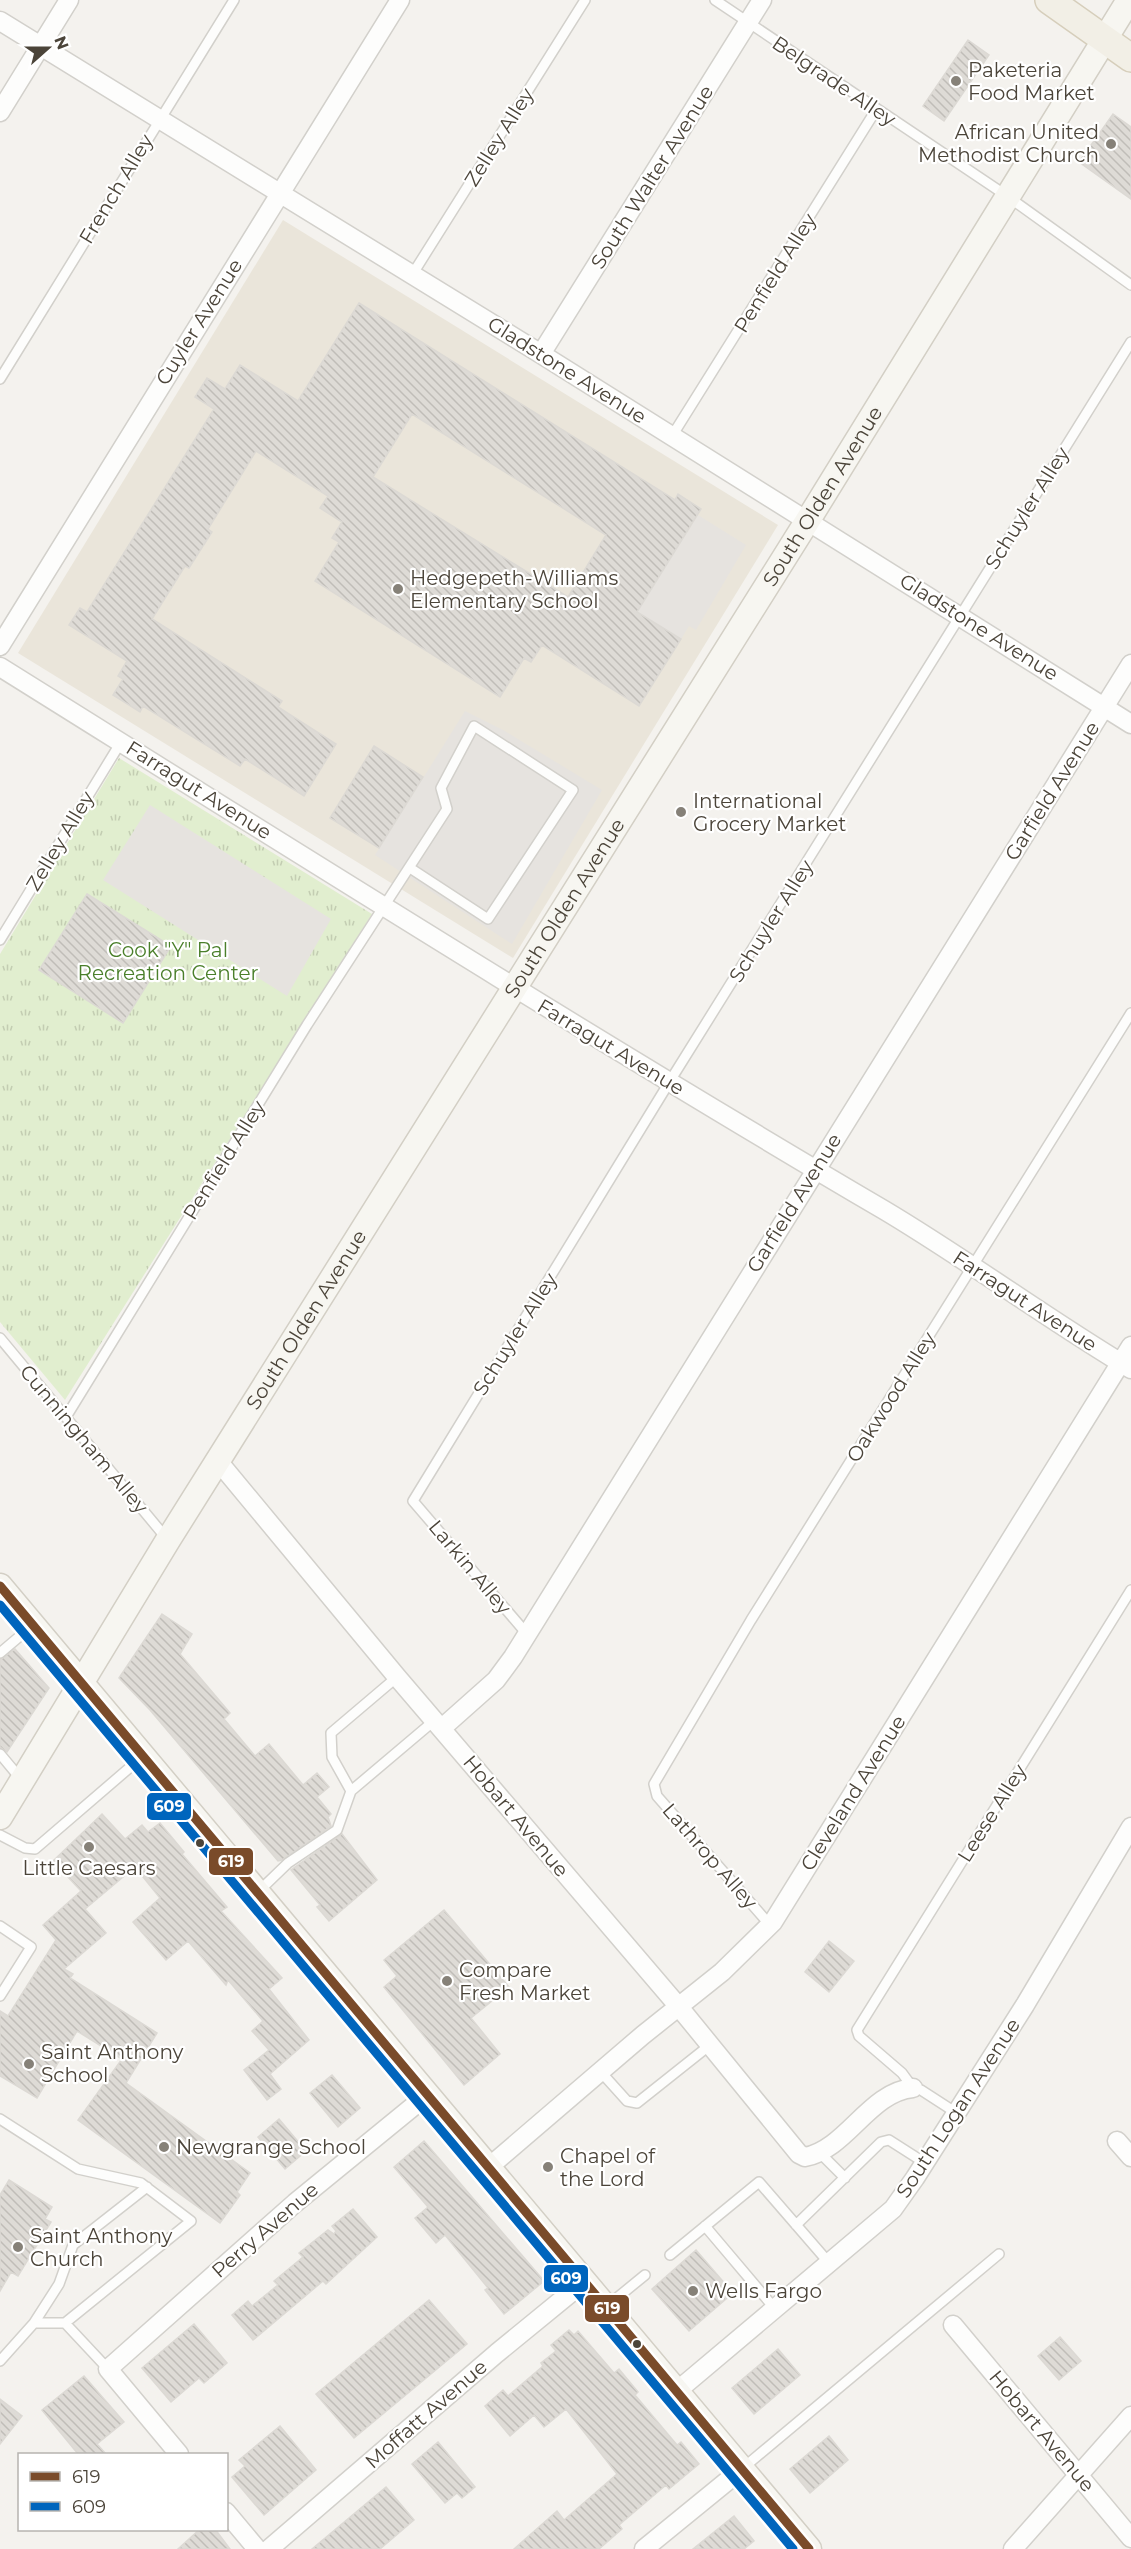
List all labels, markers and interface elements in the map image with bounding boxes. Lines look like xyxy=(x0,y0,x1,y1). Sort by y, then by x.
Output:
north arrow xyxy=(18,18,78,78)
street label: Belgrade Alley xyxy=(768,31,901,131)
text: N xyxy=(50,33,73,52)
place label: Paketeria Food Market xyxy=(968,58,1095,105)
marker: Paketeria Food Market xyxy=(949,74,963,88)
street label: South Walter Avenue xyxy=(586,81,718,273)
street label: Zelley Alley xyxy=(459,83,539,191)
place label: African United Methodist Church xyxy=(918,120,1099,167)
street label: French Alley xyxy=(74,130,158,248)
marker: African United Methodist Church xyxy=(1104,137,1118,151)
street label: Penfield Alley xyxy=(729,209,821,337)
street label: Cuyler Avenue xyxy=(151,254,247,390)
street label: Gladstone Avenue xyxy=(483,311,651,429)
street label: South Olden Avenue xyxy=(758,402,887,591)
street label: Schuyler Alley xyxy=(980,442,1074,574)
place label: Hedgepeth-Williams Elementary School xyxy=(410,566,619,613)
street label: Gladstone Avenue xyxy=(895,568,1063,686)
marker: Hedgepeth-Williams Elementary School xyxy=(391,582,405,596)
street label: Garfield Avenue xyxy=(1000,717,1104,865)
street label: Farragut Avenue xyxy=(122,736,276,844)
street label: Zelley Alley xyxy=(21,787,99,895)
place label: International Grocery Market xyxy=(693,789,846,836)
marker: International Grocery Market xyxy=(674,805,688,819)
street label: South Olden Avenue xyxy=(499,814,630,1002)
street label: Schuyler Alley xyxy=(724,855,818,987)
park label: Cook "Y" Pal Recreation Center xyxy=(77,938,259,985)
street label: Farragut Avenue xyxy=(533,994,689,1100)
street label: Penfield Alley xyxy=(178,1096,270,1224)
street label: Garfield Avenue xyxy=(742,1129,846,1277)
street label: South Olden Avenue xyxy=(241,1226,371,1414)
street label: Farragut Avenue xyxy=(948,1245,1102,1357)
street label: Schuyler Alley xyxy=(468,1268,562,1400)
street label: Oakwood Alley xyxy=(841,1327,941,1467)
street label: Cunningham Alley xyxy=(15,1360,153,1518)
street label: Larkin Alley xyxy=(424,1515,516,1619)
street label: Cleveland Avenue xyxy=(795,1711,911,1875)
street label: Hobart Avenue xyxy=(458,1750,574,1882)
street label: Leese Alley xyxy=(952,1760,1032,1866)
line badge: 609 xyxy=(146,1792,192,1821)
text: 609 xyxy=(153,1797,185,1816)
street label: Lathrop Alley xyxy=(658,1798,763,1914)
unlabelled marker xyxy=(194,1837,206,1849)
marker: Little Caesars xyxy=(82,1840,96,1854)
line badge: 619 xyxy=(208,1847,254,1876)
text: 619 xyxy=(218,1852,244,1871)
place label: Little Caesars xyxy=(23,1856,156,1880)
place label: Compare Fresh Market xyxy=(459,1958,590,2005)
marker: Compare Fresh Market xyxy=(440,1974,454,1988)
street label: South Logan Avenue xyxy=(891,2014,1025,2202)
place label: Saint Anthony School xyxy=(41,2040,184,2087)
marker: Saint Anthony School xyxy=(22,2057,36,2071)
place label: Newgrange School xyxy=(176,2135,366,2159)
marker: Newgrange School xyxy=(157,2140,171,2154)
place label: Chapel of the Lord xyxy=(560,2144,656,2191)
marker: Chapel of the Lord xyxy=(541,2160,555,2174)
street label: Perry Avenue xyxy=(207,2177,323,2283)
place label: Saint Anthony Church xyxy=(30,2224,173,2271)
marker: Saint Anthony Church xyxy=(11,2240,25,2254)
line badge: 609 xyxy=(543,2264,589,2293)
text: 609 xyxy=(550,2269,582,2288)
place label: Wells Fargo xyxy=(705,2279,822,2303)
marker: Wells Fargo xyxy=(686,2284,700,2298)
line badge: 619 xyxy=(584,2294,630,2323)
text: 619 xyxy=(594,2299,620,2318)
unlabelled marker xyxy=(631,2338,643,2350)
street label: Moffatt Avenue xyxy=(360,2355,492,2473)
street label: Hobart Avenue xyxy=(984,2365,1100,2497)
legend xyxy=(18,2453,228,2531)
text: 619 xyxy=(72,2466,100,2488)
text: 609 xyxy=(72,2496,106,2518)

